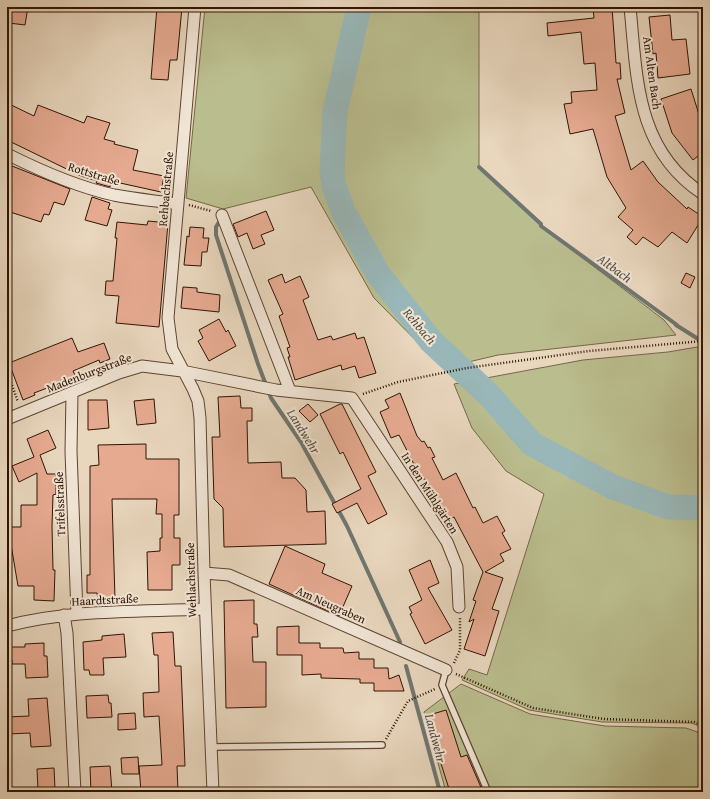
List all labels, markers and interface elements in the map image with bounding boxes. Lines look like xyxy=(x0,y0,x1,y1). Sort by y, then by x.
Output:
street label: Am Alten Bach xyxy=(639,35,666,111)
street label: Rehbachstraße xyxy=(154,150,177,227)
street label: Rottstraße xyxy=(66,158,123,190)
water label: Altbach xyxy=(593,249,636,288)
water label: Rehbach xyxy=(398,303,441,349)
street label: Madenburgstraße xyxy=(44,348,134,397)
water label: Landwehr xyxy=(282,404,325,458)
street label: In den Mühlgärten xyxy=(398,449,463,537)
street label: Trifelsstraße xyxy=(50,471,69,537)
street label: Wehlachstraße xyxy=(181,542,200,618)
street label: Am Neugraben xyxy=(294,582,369,628)
street label: Haardtstraße xyxy=(71,589,139,610)
water label: Landwehr xyxy=(420,711,451,766)

